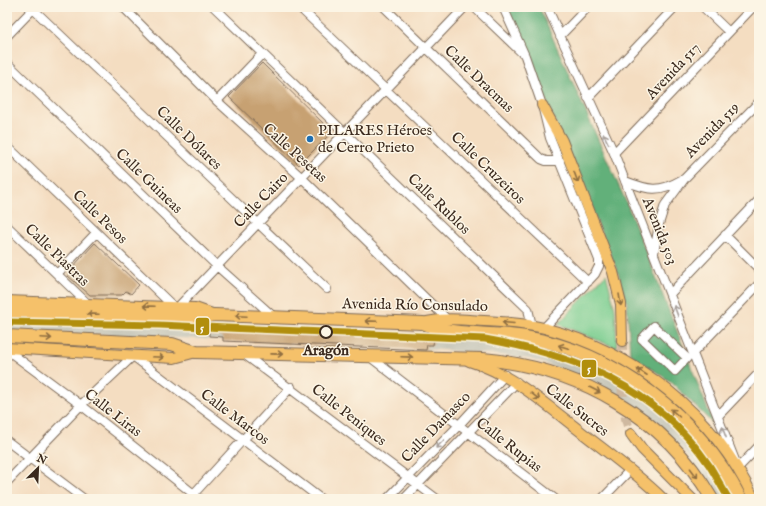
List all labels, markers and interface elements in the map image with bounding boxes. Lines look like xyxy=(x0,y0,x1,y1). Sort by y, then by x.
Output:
street label: Avenida 517 xyxy=(641,39,704,104)
street label: Calle Dracmas xyxy=(440,41,518,117)
street label: Avenida 519 xyxy=(680,98,743,163)
street label: Calle Dólares xyxy=(152,102,226,174)
street label: Calle Pesetas xyxy=(259,119,331,187)
place label: PILARES Héroes de Cerro Prieto xyxy=(318,121,432,157)
street label: Calle Cruzeiros xyxy=(447,128,529,208)
one-way arrow xyxy=(602,133,609,145)
marker: PILARES Héroes de Cerro Prieto xyxy=(305,134,315,144)
street label: Calle Guineas xyxy=(112,144,186,218)
street label: Calle Cairo xyxy=(230,168,292,232)
street label: Calle Rublos xyxy=(404,169,474,239)
one-way arrow xyxy=(573,171,581,183)
street label: Calle Pesos xyxy=(68,186,132,248)
street label: Avenida 503 xyxy=(637,193,682,268)
street label: Calle Piastras xyxy=(21,220,93,290)
one-way arrow xyxy=(616,293,624,306)
street label: Avenida Río Consulado xyxy=(341,294,488,316)
one-way arrow xyxy=(143,303,156,310)
one-way arrow xyxy=(672,305,680,317)
one-way arrow xyxy=(86,311,99,318)
one-way arrow xyxy=(235,312,248,319)
line badge: 5 xyxy=(195,317,210,336)
one-way arrow xyxy=(364,317,377,325)
one-way arrow xyxy=(502,319,515,326)
text: 5 xyxy=(200,321,204,335)
marker: Aragón xyxy=(319,325,333,339)
one-way arrow xyxy=(39,334,52,342)
place label: Aragón xyxy=(302,341,349,360)
one-way arrow xyxy=(558,343,571,350)
one-way arrow xyxy=(270,350,283,358)
one-way arrow xyxy=(151,353,164,361)
one-way arrow xyxy=(400,353,413,361)
line badge: 5 xyxy=(581,359,597,378)
text: 5 xyxy=(587,362,591,376)
one-way arrow xyxy=(637,368,648,376)
street label: Calle Sucres xyxy=(542,379,612,441)
street label: Calle Peniques xyxy=(308,380,390,450)
street label: Calle Liras xyxy=(81,385,145,441)
street label: Calle Marcos xyxy=(197,385,273,449)
street label: Calle Damasco xyxy=(397,387,475,467)
one-way arrow xyxy=(589,387,601,394)
one-way arrow xyxy=(529,392,540,400)
one-way arrow xyxy=(670,408,680,417)
street label: Calle Rupias xyxy=(472,413,546,477)
one-way arrow xyxy=(720,426,728,438)
one-way arrow xyxy=(435,439,445,449)
north arrow xyxy=(18,448,58,488)
text: N xyxy=(34,451,49,468)
one-way arrow xyxy=(690,467,698,478)

